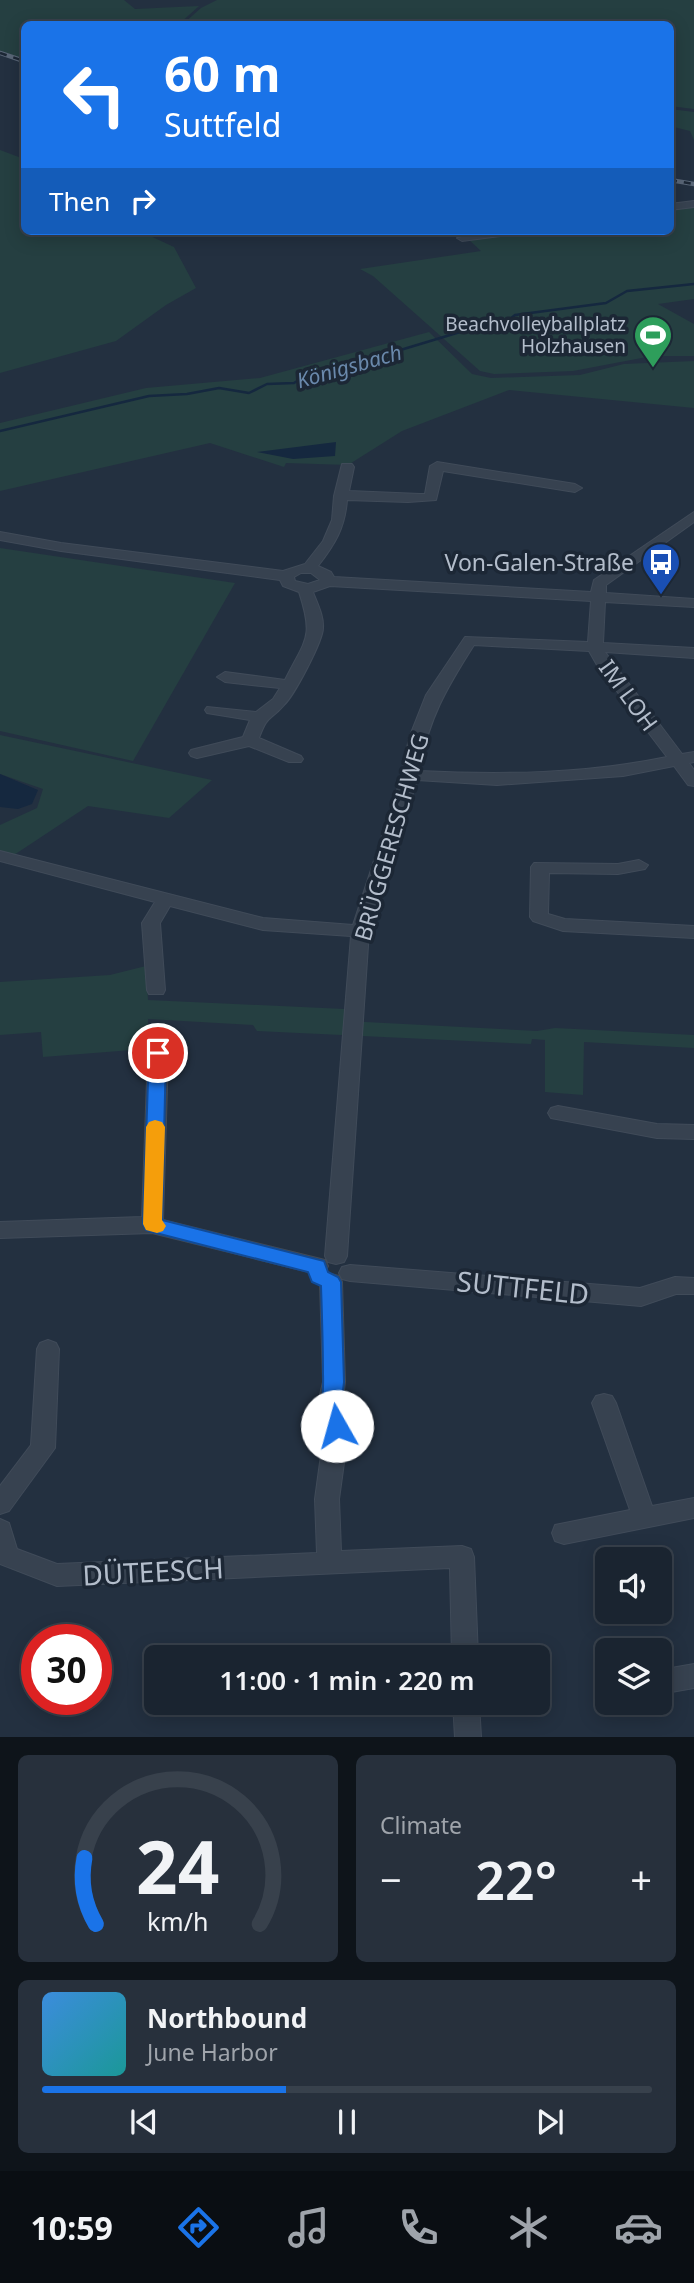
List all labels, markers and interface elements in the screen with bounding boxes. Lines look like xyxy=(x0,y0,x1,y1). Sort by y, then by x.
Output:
text: 60 m xyxy=(164,40,281,106)
icon: left xyxy=(49,49,140,140)
text: Suttfeld xyxy=(164,103,281,146)
icon: right xyxy=(124,182,162,220)
text: Then xyxy=(49,183,110,219)
place label: Beachvolleyballplatz Holzhausen xyxy=(445,311,626,359)
sports icon: Beachvolleyballplatz Holzhausen xyxy=(632,314,674,369)
water label: Königsbach xyxy=(293,338,405,394)
bus stop icon: Von-Galen-Straße xyxy=(640,541,682,596)
place label: Von-Galen-Straße xyxy=(445,546,634,578)
street label: IM LOH xyxy=(592,653,666,737)
street label: BRÜGGERESCHWEG xyxy=(346,729,436,945)
pin xyxy=(128,1023,188,1083)
icon: arrive xyxy=(139,1034,177,1072)
street label: SUTTFELD xyxy=(455,1261,591,1313)
position arrow xyxy=(300,1389,374,1463)
map controls xyxy=(595,1547,672,1715)
button: sound xyxy=(595,1547,672,1624)
street label: DÜTEESCH xyxy=(81,1548,225,1594)
speed limit sign: 30 xyxy=(21,1624,112,1715)
button: layers xyxy=(595,1638,672,1715)
text: 11:00 · 1 min · 220 m xyxy=(220,1662,474,1698)
text: Climate xyxy=(380,1809,462,1841)
text: 24 xyxy=(136,1817,220,1916)
text: 22° xyxy=(475,1844,557,1915)
text: − xyxy=(380,1853,402,1905)
text: + xyxy=(630,1853,652,1905)
text: km/h xyxy=(147,1904,209,1938)
text: Northbound xyxy=(147,2000,307,2036)
text: June Harbor xyxy=(147,2036,278,2068)
icon: previous xyxy=(125,2103,163,2141)
icon: pause xyxy=(328,2103,366,2141)
icon: next xyxy=(531,2103,569,2141)
icon: directions xyxy=(174,2203,223,2252)
icon: music xyxy=(284,2203,333,2252)
icon: phone xyxy=(394,2203,443,2252)
icon: climate xyxy=(504,2203,553,2252)
icon: car xyxy=(614,2203,663,2252)
text: 10:59 xyxy=(31,2206,113,2249)

